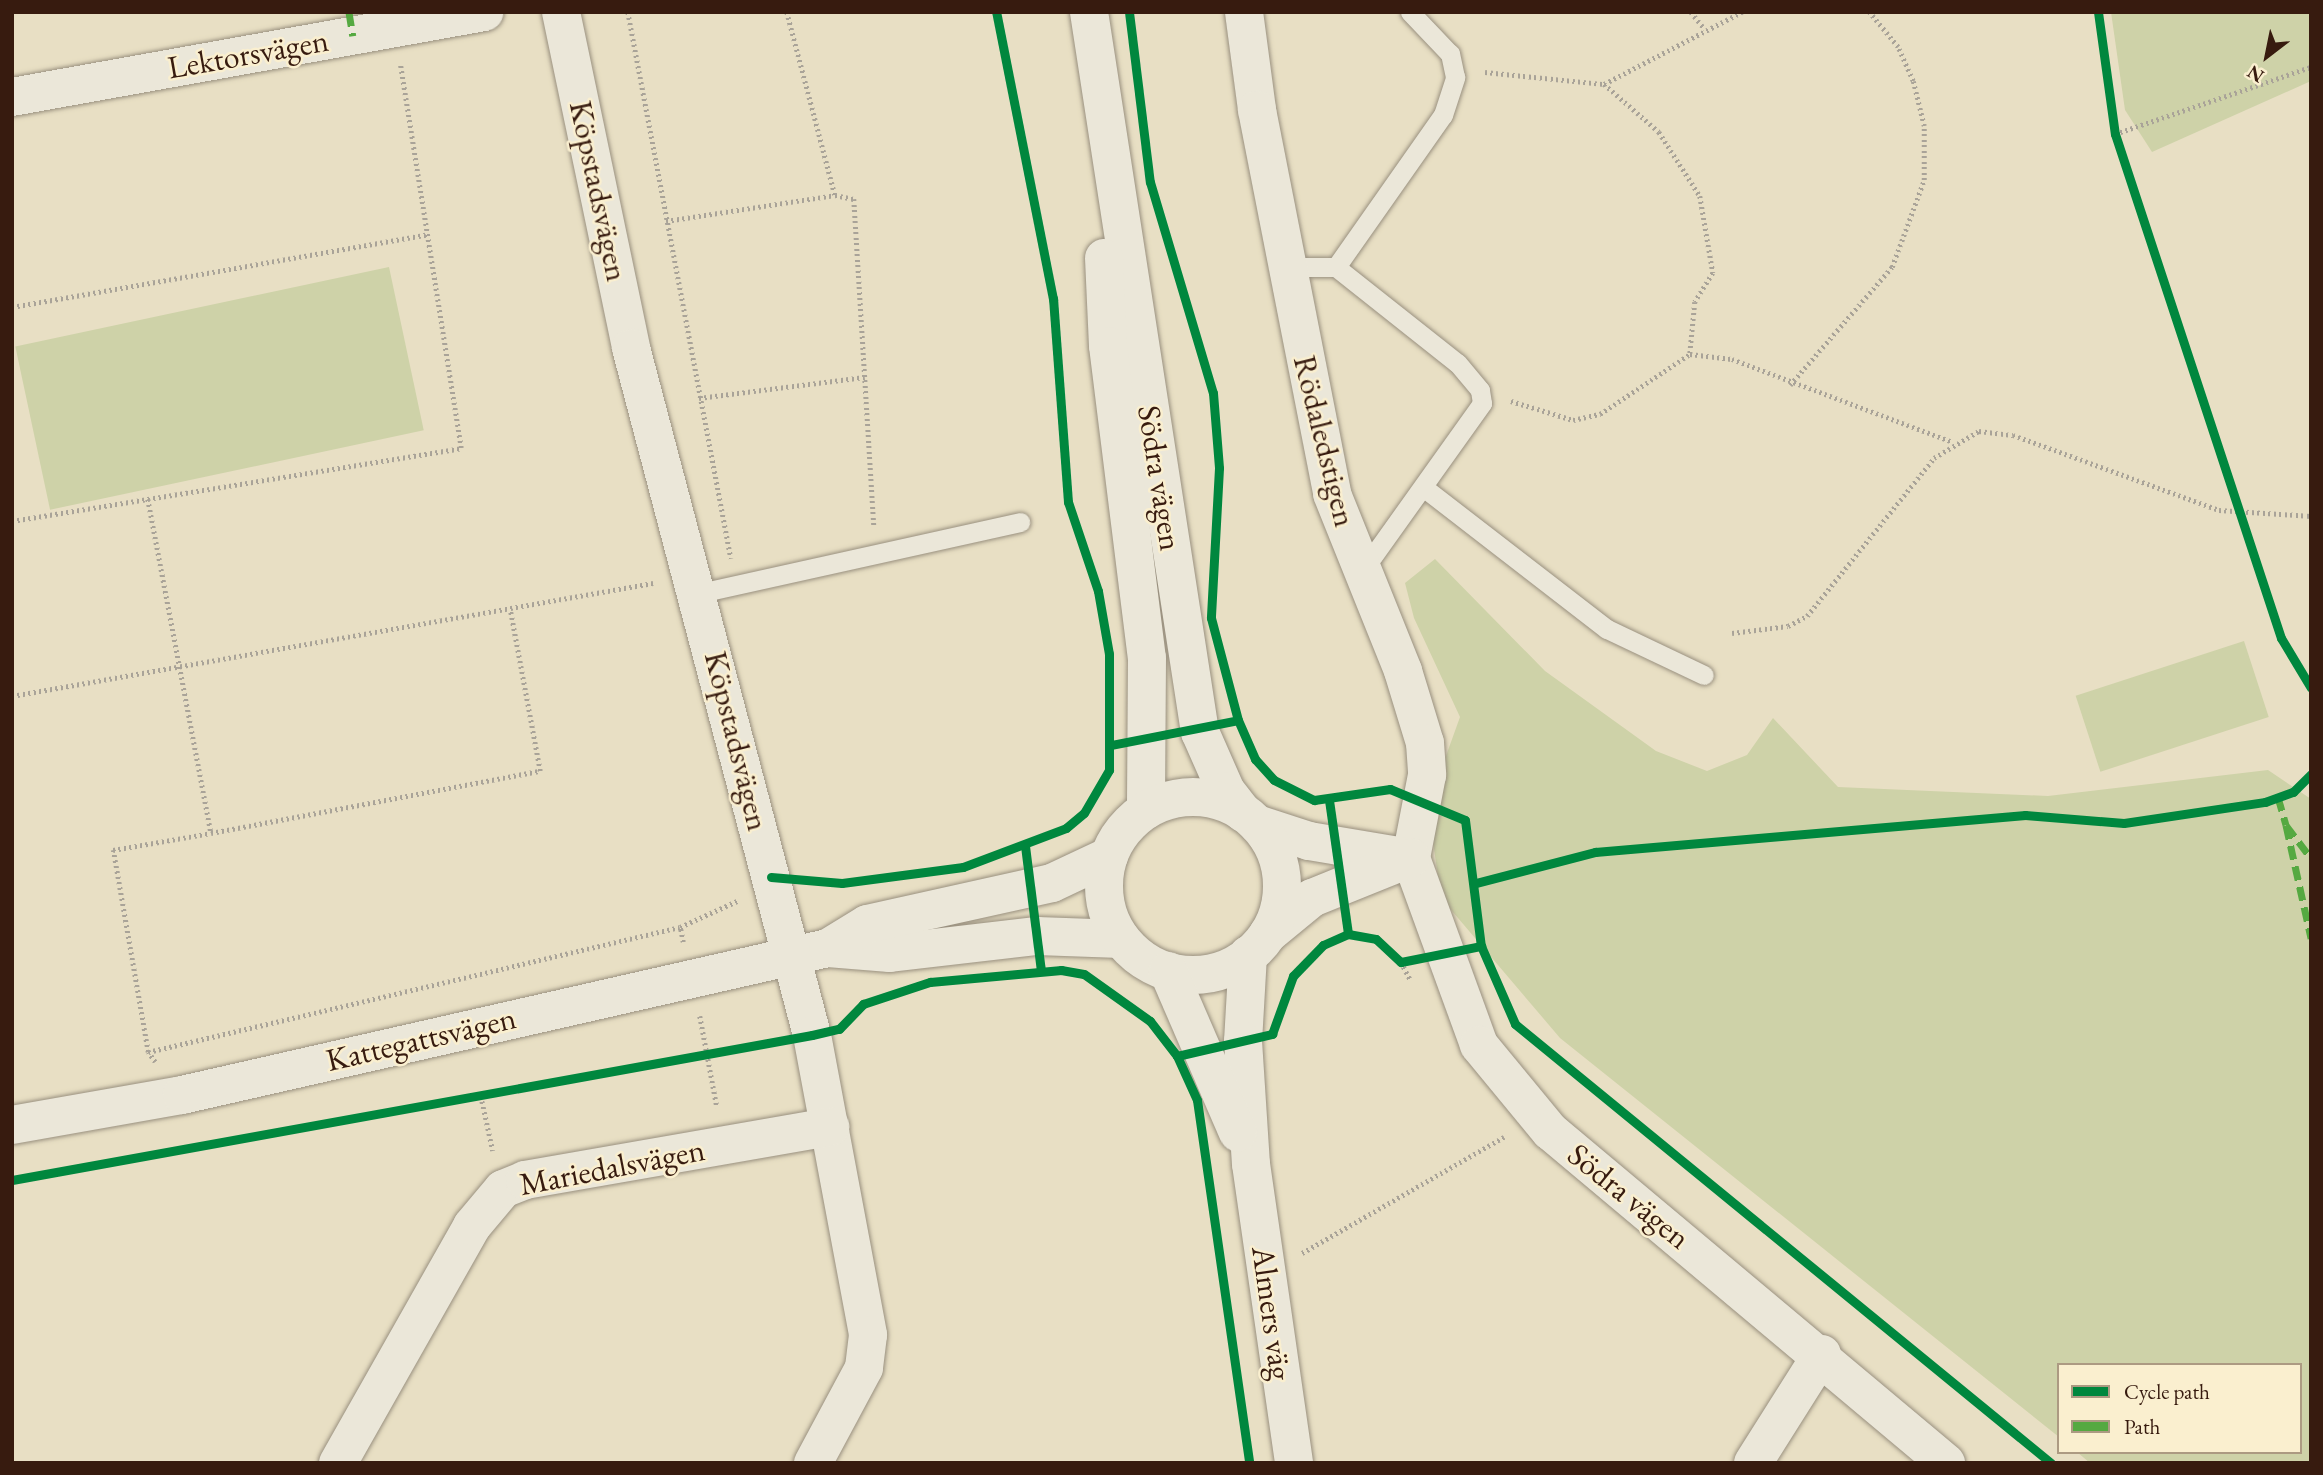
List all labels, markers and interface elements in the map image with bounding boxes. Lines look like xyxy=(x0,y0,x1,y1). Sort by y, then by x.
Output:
street label: Lektorsvägen xyxy=(165,21,331,87)
north arrow xyxy=(2232,21,2302,91)
text: N xyxy=(2242,60,2269,89)
street label: Köpstadsvägen xyxy=(561,97,637,285)
street label: Rödaledstigen xyxy=(1285,351,1365,531)
street label: Södra vägen xyxy=(1130,403,1190,553)
street label: Köpstadsvägen xyxy=(696,647,778,835)
street label: Kattegattsvägen xyxy=(322,998,520,1080)
street label: Mariedalsvägen xyxy=(516,1130,708,1204)
street label: Södra vägen xyxy=(1560,1135,1698,1257)
street label: Almers väg xyxy=(1244,1244,1300,1382)
legend xyxy=(2057,1363,2302,1454)
text: Cycle path xyxy=(2124,1378,2210,1405)
text: Path xyxy=(2124,1413,2160,1440)

